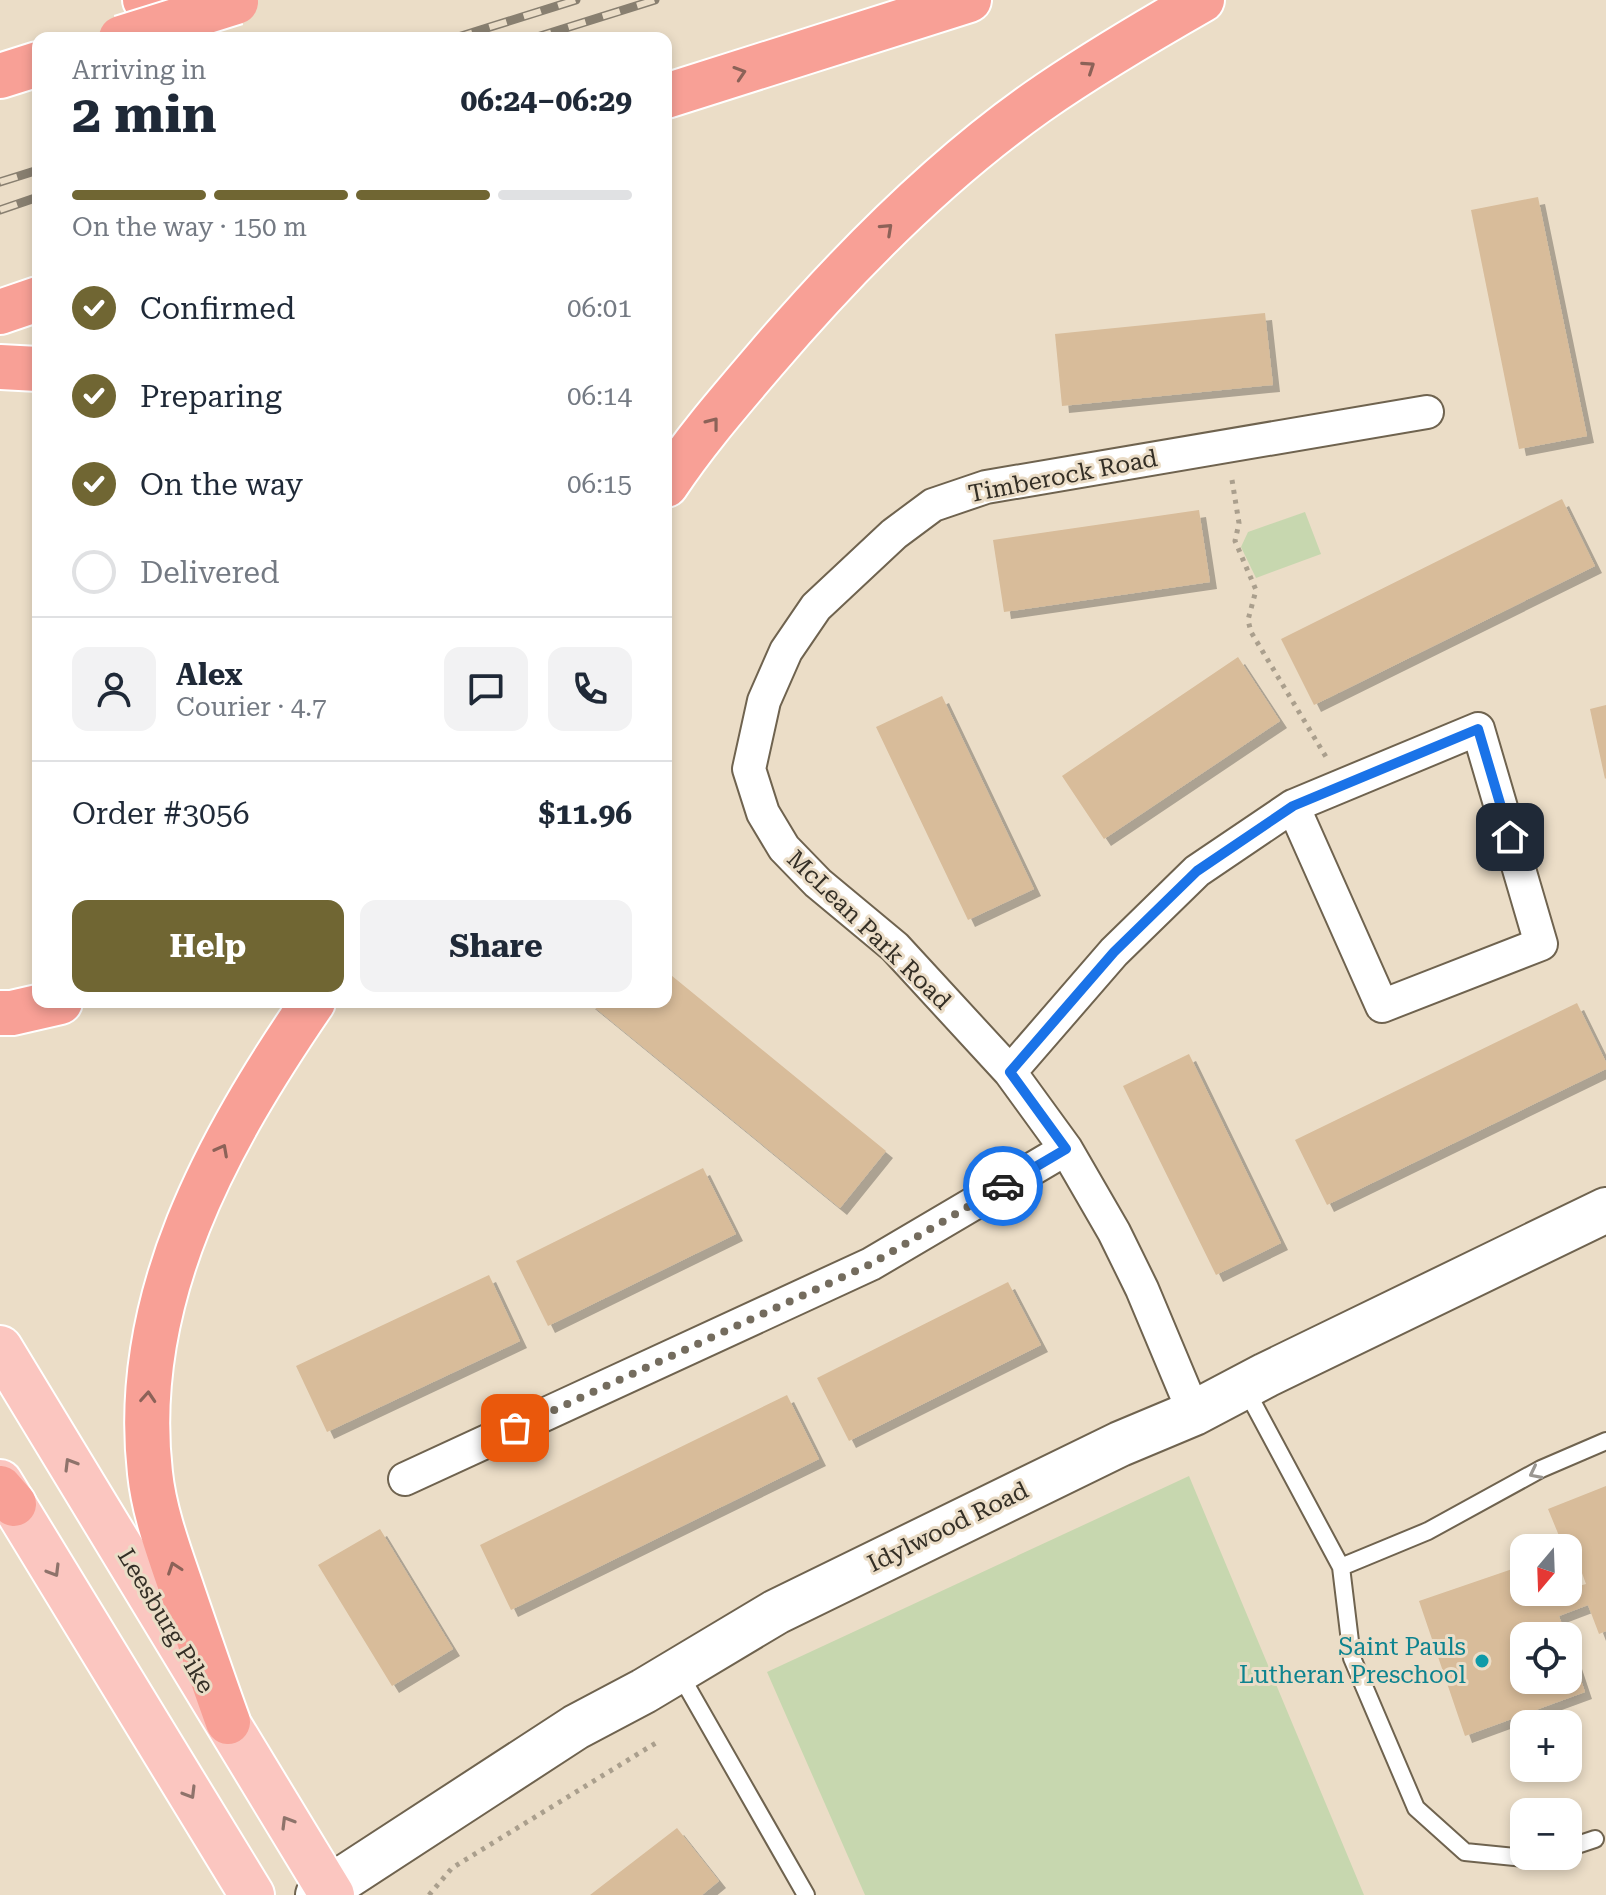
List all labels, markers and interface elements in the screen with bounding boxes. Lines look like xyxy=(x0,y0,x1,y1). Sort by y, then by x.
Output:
text: Arriving in xyxy=(72,55,206,85)
one-way arrow xyxy=(1081,62,1095,77)
one-way arrow xyxy=(733,66,747,82)
text: 06:24–06:29 xyxy=(460,83,632,118)
text: 2 min xyxy=(72,84,217,145)
text: On the way · 150 m xyxy=(72,212,307,242)
one-way arrow xyxy=(877,225,892,239)
icon: check xyxy=(72,286,116,330)
text: Confirmed xyxy=(140,291,295,326)
text: 06:01 xyxy=(567,293,632,323)
icon: check xyxy=(72,374,116,418)
text: Preparing xyxy=(140,379,282,414)
text: 06:14 xyxy=(567,381,632,411)
one-way arrow xyxy=(704,417,718,432)
street label: Timberock Road xyxy=(966,444,1160,508)
icon: check xyxy=(72,462,116,506)
text: On the way xyxy=(140,467,303,502)
text: 06:15 xyxy=(567,469,632,499)
text: Delivered xyxy=(140,555,279,590)
button: person xyxy=(72,647,156,731)
button: chat xyxy=(444,647,528,731)
button: phone xyxy=(548,647,632,731)
text: Alex xyxy=(176,657,243,692)
text: Courier · 4.7 xyxy=(176,692,326,722)
text: Order #3056 xyxy=(72,796,250,831)
text: $11.96 xyxy=(539,796,632,831)
pin xyxy=(1476,803,1544,871)
icon: home xyxy=(1488,815,1532,859)
street label: McLean Park Road xyxy=(781,845,957,1015)
button: Help xyxy=(72,900,344,992)
button: Share xyxy=(360,900,632,992)
one-way arrow xyxy=(213,1144,228,1158)
courier xyxy=(963,1146,1043,1226)
icon: car xyxy=(981,1164,1025,1208)
one-way arrow xyxy=(139,1390,156,1403)
pin xyxy=(481,1394,549,1462)
icon: bag xyxy=(493,1406,537,1450)
one-way arrow xyxy=(65,1458,80,1473)
one-way arrow xyxy=(1529,1463,1543,1478)
street label: Idylwood Road xyxy=(863,1476,1033,1578)
north arrow xyxy=(1510,1534,1582,1606)
map controls xyxy=(1510,1534,1582,1870)
street label: Leesburg Pike xyxy=(112,1544,220,1698)
one-way arrow xyxy=(45,1562,60,1577)
one-way arrow xyxy=(168,1562,184,1576)
button: locate xyxy=(1510,1622,1582,1694)
place label: Saint Pauls Lutheran Preschool xyxy=(1239,1633,1466,1689)
marker: Saint Pauls Lutheran Preschool xyxy=(1473,1652,1491,1670)
button: + xyxy=(1510,1710,1582,1782)
one-way arrow xyxy=(180,1784,195,1799)
button: − xyxy=(1510,1798,1582,1870)
one-way arrow xyxy=(282,1816,297,1831)

